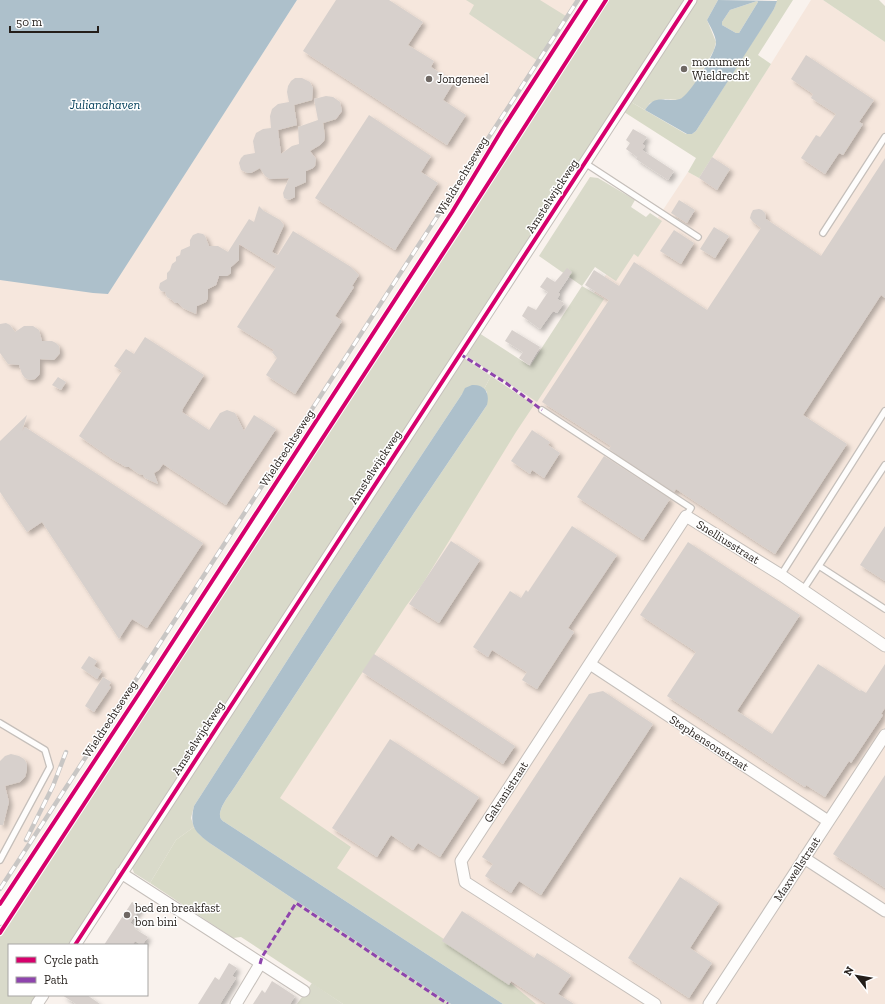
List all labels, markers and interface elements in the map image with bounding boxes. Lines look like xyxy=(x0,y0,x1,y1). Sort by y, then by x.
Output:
scale bar xyxy=(10,8,98,34)
text: 50 m xyxy=(16,15,43,29)
place label: monument Wieldrecht xyxy=(692,55,750,83)
marker: monument Wieldrecht xyxy=(679,64,689,74)
place label: Jongeneel xyxy=(437,72,489,86)
marker: Jongeneel xyxy=(424,74,434,84)
water label: Julianahaven xyxy=(69,97,140,112)
street label: Wieldrechtseweg xyxy=(433,134,491,218)
street label: Amstelwijckweg xyxy=(523,156,582,236)
street label: Wieldrechtseweg xyxy=(257,406,317,489)
street label: Amstelwijckweg xyxy=(346,427,405,507)
street label: Snelliusstraat xyxy=(694,517,762,567)
street label: Wieldrechtseweg xyxy=(80,677,140,760)
street label: Amstelwijckweg xyxy=(169,698,228,778)
street label: Stephensonstraat xyxy=(667,712,752,774)
street label: Galvanistraat xyxy=(481,758,531,825)
street label: Maxwellstraat xyxy=(771,834,823,904)
place label: bed en breakfast bon bini xyxy=(134,901,221,929)
marker: bed en breakfast bon bini xyxy=(122,910,132,920)
legend xyxy=(8,944,148,996)
text: Cycle path xyxy=(44,953,99,967)
north arrow xyxy=(837,956,877,996)
text: N xyxy=(841,964,857,978)
text: Path xyxy=(44,973,68,987)

